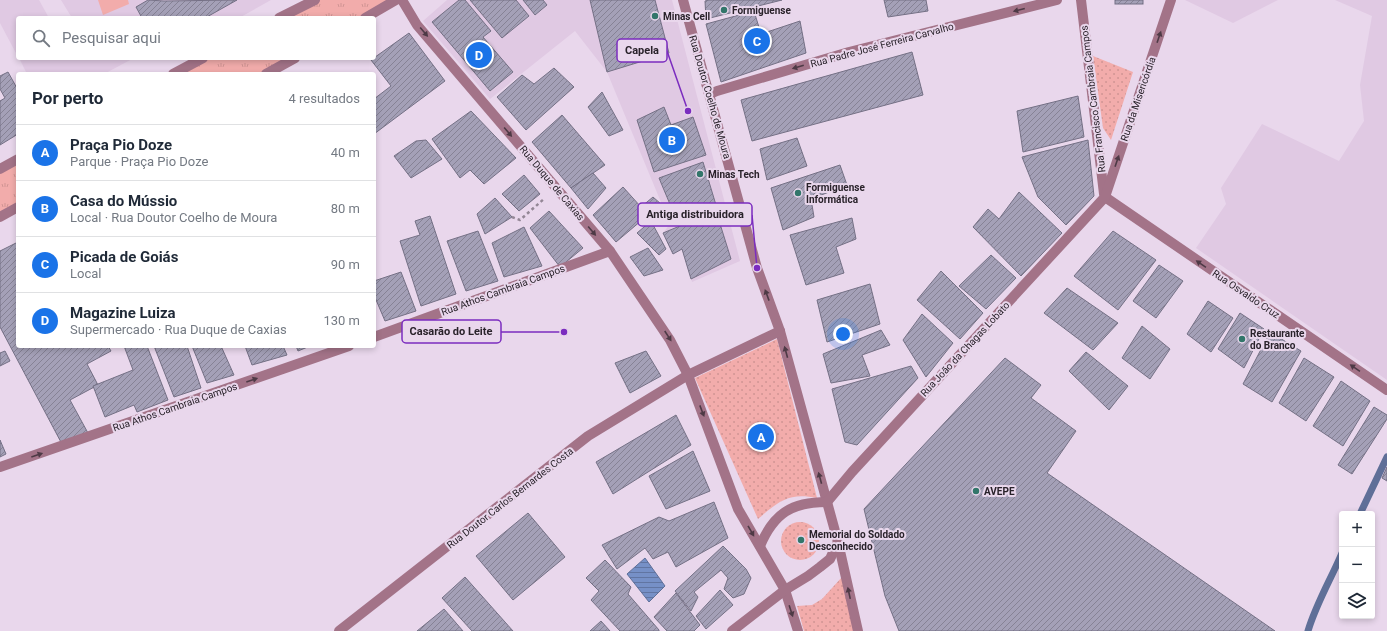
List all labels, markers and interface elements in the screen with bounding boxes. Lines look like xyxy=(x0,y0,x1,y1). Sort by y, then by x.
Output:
marker: Formiguense xyxy=(719,5,729,15)
place label: Formiguense xyxy=(732,5,791,16)
one-way arrow xyxy=(1013,7,1025,13)
marker: Minas Cell xyxy=(650,11,660,21)
place label: Minas Cell xyxy=(663,11,711,22)
search box xyxy=(16,16,376,60)
street label: Rua Padre José Ferreira Carvalho xyxy=(809,20,955,69)
street label: Rua Francisco Cambraia Campos xyxy=(1079,25,1107,173)
pin: C xyxy=(744,26,770,56)
icon: search xyxy=(30,27,52,49)
one-way arrow xyxy=(419,27,428,38)
text: Pesquisar aqui xyxy=(62,29,161,47)
one-way arrow xyxy=(1156,31,1162,43)
street label: Rua Doutor Coelho de Moura xyxy=(687,34,733,160)
callout: Capela xyxy=(617,39,667,62)
pin: D xyxy=(466,40,492,70)
text: Capela xyxy=(625,44,659,57)
street label: Rua da Misericórdia xyxy=(1118,55,1158,143)
one-way arrow xyxy=(792,64,804,70)
text: Por perto xyxy=(32,88,103,108)
text: 4 resultados xyxy=(288,91,360,106)
pin: B xyxy=(659,125,685,155)
one-way arrow xyxy=(504,126,513,137)
text: Praça Pio Doze xyxy=(70,136,172,154)
street label: Rua Duque de Caxias xyxy=(518,143,586,223)
text: A xyxy=(41,145,49,160)
text: 40 m xyxy=(331,145,360,160)
text: Parque · Praça Pio Doze xyxy=(70,154,208,169)
one-way arrow xyxy=(1114,154,1120,166)
marker: Minas Tech xyxy=(695,169,705,179)
place label: Minas Tech xyxy=(708,169,760,180)
place label: Formiguense Informática xyxy=(806,182,865,205)
marker: Formiguense Informática xyxy=(793,188,803,198)
text: Casa do Mússio xyxy=(70,192,177,210)
text: B xyxy=(41,201,49,216)
text: 80 m xyxy=(331,201,360,216)
callout: Antiga distribuidora xyxy=(638,203,752,226)
text: Antiga distribuidora xyxy=(646,208,744,221)
text: Local · Rua Doutor Coelho de Moura xyxy=(70,210,277,225)
one-way arrow xyxy=(588,225,597,236)
text: Picada de Goiás xyxy=(70,248,178,266)
text: C xyxy=(41,257,49,272)
text: 90 m xyxy=(331,257,360,272)
one-way arrow xyxy=(1195,260,1207,267)
street label: Rua Athos Cambraia Campos xyxy=(440,262,566,318)
text: Local xyxy=(70,266,101,281)
street label: Rua Osvaldo Cruz xyxy=(1210,267,1282,321)
one-way arrow xyxy=(764,288,770,300)
street label: Rua João da Chagas Lobato xyxy=(918,299,1012,399)
text: Magazine Luiza xyxy=(70,304,176,322)
text: D xyxy=(41,313,49,328)
text: 130 m xyxy=(323,313,360,328)
callout: Casarão do Leite xyxy=(402,320,501,343)
text: Supermercado · Rua Duque de Caxias xyxy=(70,322,287,337)
your location xyxy=(833,324,853,344)
text: Casarão do Leite xyxy=(410,325,493,338)
place label: Restaurante do Branco xyxy=(1250,328,1305,351)
one-way arrow xyxy=(664,330,671,342)
marker: Restaurante do Branco xyxy=(1237,334,1247,344)
one-way arrow xyxy=(783,346,789,358)
one-way arrow xyxy=(1350,364,1360,372)
one-way arrow xyxy=(247,377,259,383)
street label: Rua Athos Cambraia Campos xyxy=(111,381,239,433)
one-way arrow xyxy=(699,406,705,418)
pin: A xyxy=(748,422,774,452)
street label: Rua Doutor Carlos Bernardes Costa xyxy=(445,445,575,551)
one-way arrow xyxy=(31,451,43,457)
one-way arrow xyxy=(817,471,823,483)
marker: AVEPE xyxy=(971,486,981,496)
place label: AVEPE xyxy=(984,486,1015,497)
map controls xyxy=(1339,511,1375,619)
button: + xyxy=(1339,511,1375,547)
one-way arrow xyxy=(748,525,755,537)
place label: Memorial do Soldado Desconhecido xyxy=(809,529,905,552)
marker: Memorial do Soldado Desconhecido xyxy=(796,535,806,545)
button: − xyxy=(1339,547,1375,583)
button: layers xyxy=(1339,583,1375,619)
one-way arrow xyxy=(846,587,852,599)
one-way arrow xyxy=(789,605,795,617)

